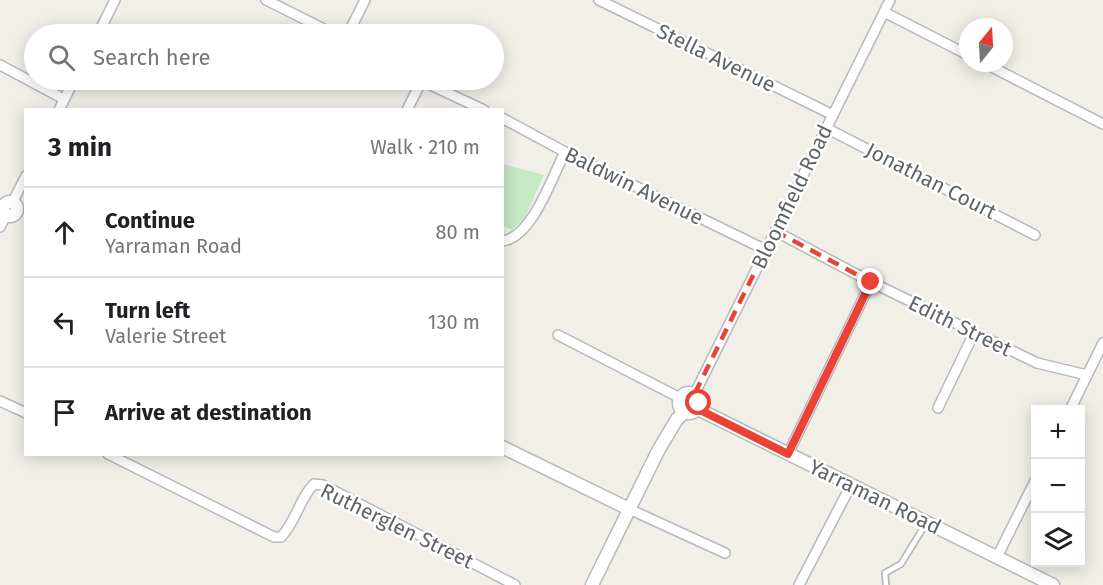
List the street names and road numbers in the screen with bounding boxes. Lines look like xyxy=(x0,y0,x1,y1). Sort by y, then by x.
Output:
street label: Stella Avenue xyxy=(652,18,780,98)
street label: Bloomfield Road xyxy=(746,121,838,273)
street label: Jonathan Court xyxy=(861,137,1001,225)
street label: Baldwin Avenue xyxy=(560,141,708,231)
street label: Edith Street xyxy=(904,290,1016,362)
street label: Yarraman Road xyxy=(805,454,945,540)
street label: Rutherglen Street xyxy=(316,478,478,575)

